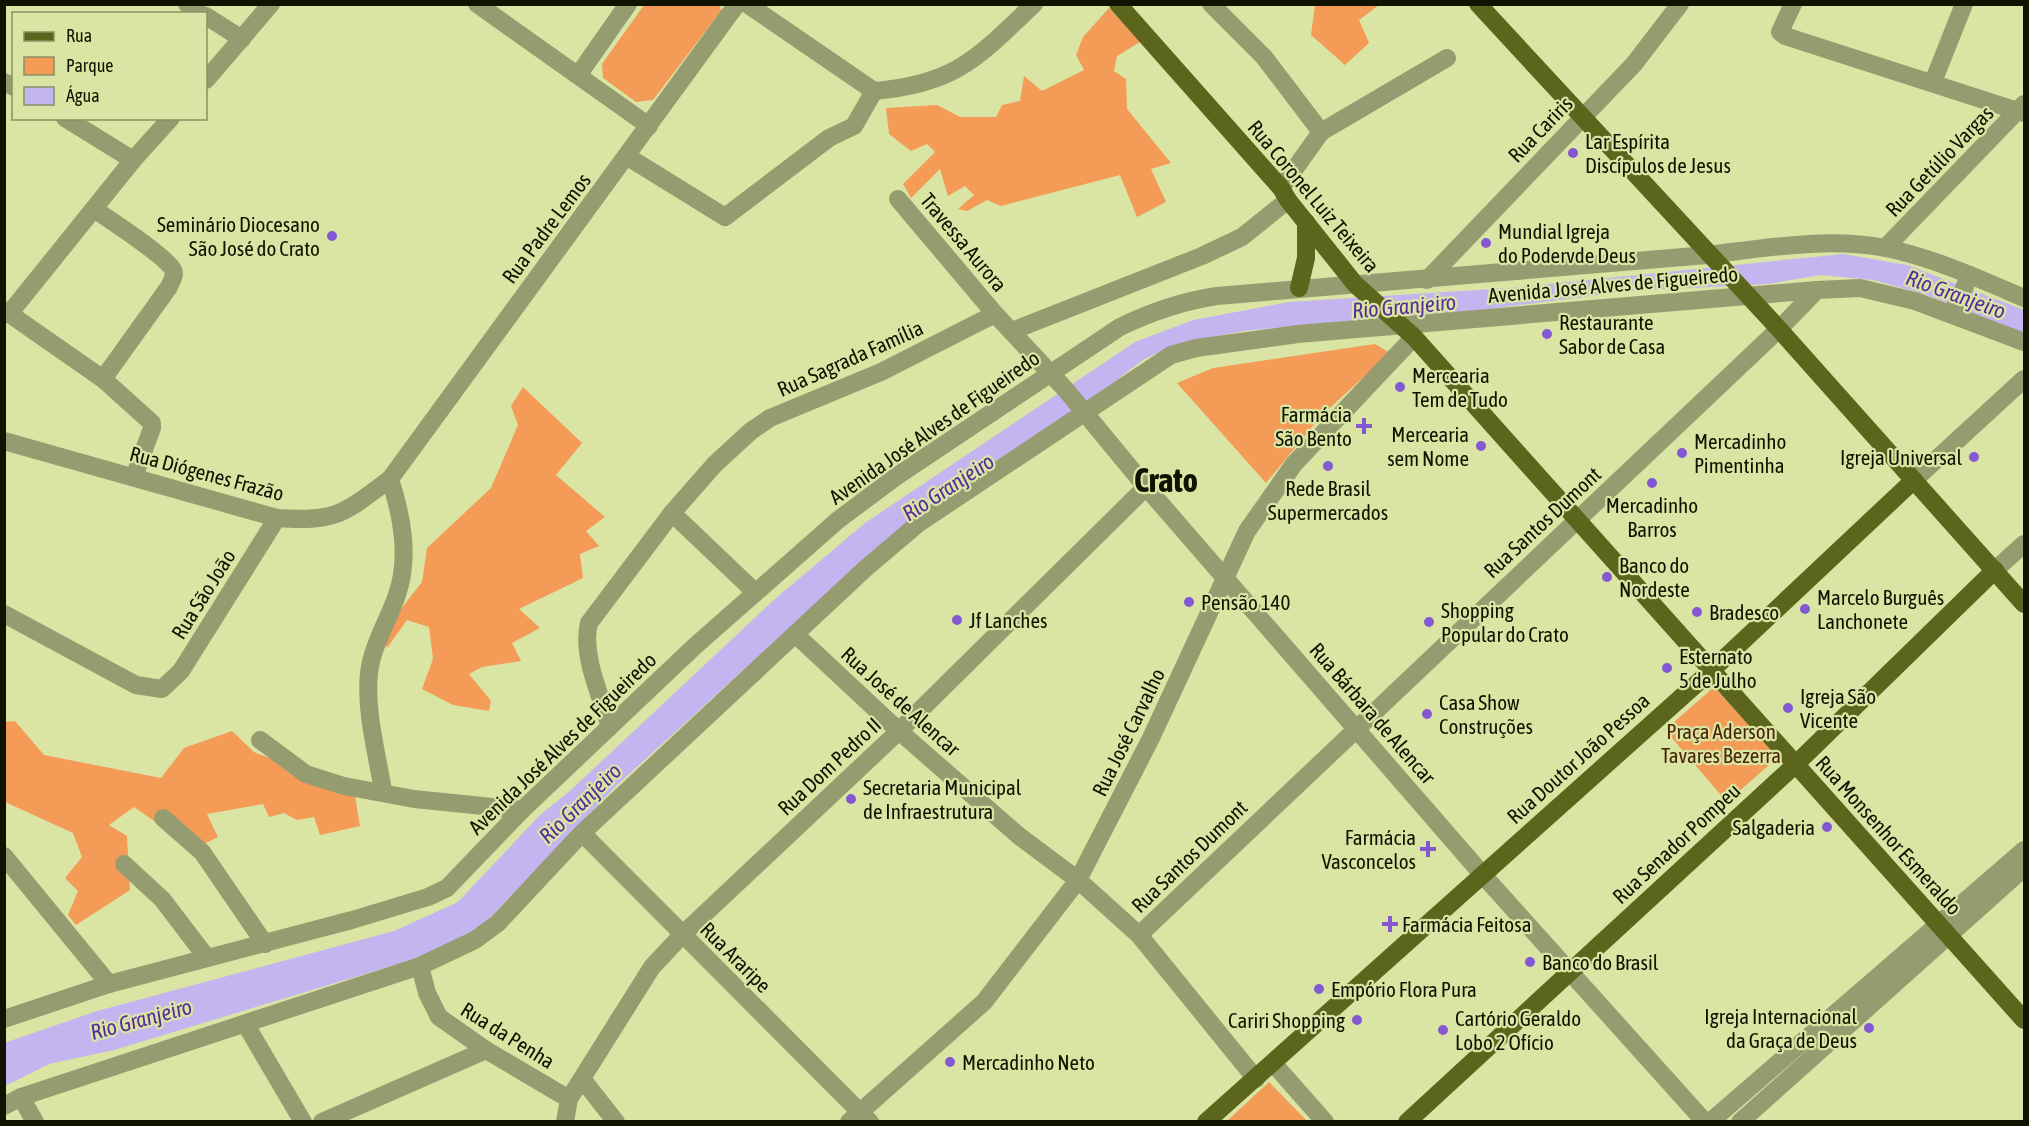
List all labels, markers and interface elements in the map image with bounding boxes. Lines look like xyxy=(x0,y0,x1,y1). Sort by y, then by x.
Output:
legend xyxy=(12,12,207,120)
text: Rua xyxy=(66,25,92,46)
text: Parque xyxy=(66,55,114,76)
text: Água xyxy=(66,85,100,106)
street label: Rua Cariris xyxy=(1503,91,1577,167)
street label: Rua Getúlio Vargas xyxy=(1880,101,1998,221)
street label: Rua Coronel Luiz Teixeira xyxy=(1243,115,1385,277)
place label: Lar Espírita Discípulos de Jesus xyxy=(1585,129,1731,177)
marker: Lar Espírita Discípulos de Jesus xyxy=(1566,146,1580,160)
street label: Rua Padre Lemos xyxy=(497,168,595,288)
street label: Travessa Aurora xyxy=(916,188,1012,296)
place label: Seminário Diocesano São José do Crato xyxy=(157,212,320,260)
place label: Mundial Igreja do Podervde Deus xyxy=(1498,219,1636,267)
marker: Seminário Diocesano São José do Crato xyxy=(325,229,339,243)
marker: Mundial Igreja do Podervde Deus xyxy=(1479,236,1493,250)
street label: Avenida José Alves de Figueiredo xyxy=(1487,261,1739,307)
water label: Rio Granjeiro xyxy=(1903,264,2009,324)
water label: Rio Granjeiro xyxy=(1351,289,1457,323)
place label: Restaurante Sabor de Casa xyxy=(1559,310,1665,358)
street label: Rua Sagrada Família xyxy=(773,315,927,401)
marker: Restaurante Sabor de Casa xyxy=(1540,327,1554,341)
street label: Avenida José Alves de Figueiredo xyxy=(824,345,1044,509)
place label: Mercearia Tem de Tudo xyxy=(1412,363,1508,411)
marker: Mercearia Tem de Tudo xyxy=(1393,380,1407,394)
place label: Farmácia São Bento xyxy=(1275,402,1352,450)
marker: Farmácia São Bento xyxy=(1357,419,1371,433)
place label: Mercearia sem Nome xyxy=(1387,422,1469,470)
place label: Mercadinho Pimentinha xyxy=(1694,429,1786,477)
marker: Mercearia sem Nome xyxy=(1474,439,1488,453)
street label: Rua Diógenes Frazão xyxy=(127,441,287,505)
place label: Igreja Universal xyxy=(1840,445,1962,469)
marker: Mercadinho Pimentinha xyxy=(1675,446,1689,460)
water label: Rio Granjeiro xyxy=(897,448,999,526)
marker: Igreja Universal xyxy=(1967,450,1981,464)
marker: Rede Brasil Supermercados xyxy=(1321,459,1335,473)
district label: Crato xyxy=(1134,461,1198,499)
street label: Rua Santos Dumont xyxy=(1479,462,1605,582)
place label: Rede Brasil Supermercados xyxy=(1268,476,1388,524)
marker: Mercadinho Barros xyxy=(1645,476,1659,490)
place label: Mercadinho Barros xyxy=(1606,493,1698,541)
street label: Rua São João xyxy=(166,545,240,643)
place label: Banco do Nordeste xyxy=(1619,553,1690,601)
marker: Banco do Nordeste xyxy=(1600,570,1614,584)
place label: Marcelo Burguês Lanchonete xyxy=(1817,585,1944,633)
place label: Pensão 140 xyxy=(1201,590,1290,614)
marker: Pensão 140 xyxy=(1182,595,1196,609)
place label: Shopping Popular do Crato xyxy=(1441,598,1569,646)
place label: Bradesco xyxy=(1709,600,1779,624)
marker: Marcelo Burguês Lanchonete xyxy=(1798,602,1812,616)
marker: Bradesco xyxy=(1690,605,1704,619)
place label: Jf Lanches xyxy=(969,608,1047,632)
marker: Jf Lanches xyxy=(950,613,964,627)
marker: Shopping Popular do Crato xyxy=(1422,615,1436,629)
street label: Rua Bárbara de Alencar xyxy=(1305,638,1441,789)
street label: Rua José de Alencar xyxy=(837,642,966,761)
place label: Esternato 5 de Julho xyxy=(1679,644,1757,692)
street label: Avenida José Alves de Figueiredo xyxy=(463,647,661,839)
marker: Esternato 5 de Julho xyxy=(1660,661,1674,675)
street label: Rua José Carvalho xyxy=(1087,664,1169,800)
place label: Igreja São Vicente xyxy=(1800,684,1876,732)
street label: Rua Doutor João Pessoa xyxy=(1502,688,1654,828)
place label: Casa Show Construções xyxy=(1439,690,1533,738)
marker: Igreja São Vicente xyxy=(1781,701,1795,715)
marker: Casa Show Construções xyxy=(1420,707,1434,721)
street label: Rua Dom Pedro II xyxy=(773,712,885,820)
park label: Praça Aderson Tavares Bezerra xyxy=(1661,719,1781,767)
street label: Rua Monsenhor Esmeraldo xyxy=(1811,751,1967,919)
water label: Rio Granjeiro xyxy=(534,757,626,849)
place label: Secretaria Municipal de Infraestrutura xyxy=(863,775,1022,823)
street label: Rua Senador Pompeu xyxy=(1607,778,1745,908)
marker: Secretaria Municipal de Infraestrutura xyxy=(844,792,858,806)
street label: Rua Santos Dumont xyxy=(1126,795,1252,917)
place label: Salgaderia xyxy=(1733,815,1815,839)
marker: Salgaderia xyxy=(1820,820,1834,834)
place label: Farmácia Vasconcelos xyxy=(1321,825,1416,873)
marker: Farmácia Vasconcelos xyxy=(1421,842,1435,856)
place label: Farmácia Feitosa xyxy=(1402,912,1531,936)
street label: Rua Araripe xyxy=(696,917,776,997)
marker: Farmácia Feitosa xyxy=(1383,917,1397,931)
place label: Banco do Brasil xyxy=(1542,950,1659,974)
marker: Banco do Brasil xyxy=(1523,955,1537,969)
place label: Empório Flora Pura xyxy=(1331,977,1477,1001)
marker: Empório Flora Pura xyxy=(1312,982,1326,996)
water label: Rio Granjeiro xyxy=(87,993,195,1045)
street label: Rua da Penha xyxy=(457,997,559,1073)
place label: Igreja Internacional da Graça de Deus xyxy=(1704,1004,1857,1052)
place label: Cartório Geraldo Lobo 2 Ofício xyxy=(1455,1006,1581,1054)
place label: Cariri Shopping xyxy=(1228,1008,1345,1032)
marker: Cariri Shopping xyxy=(1350,1013,1364,1027)
marker: Igreja Internacional da Graça de Deus xyxy=(1862,1021,1876,1035)
marker: Cartório Geraldo Lobo 2 Ofício xyxy=(1436,1023,1450,1037)
place label: Mercadinho Neto xyxy=(962,1050,1095,1074)
marker: Mercadinho Neto xyxy=(943,1055,957,1069)

